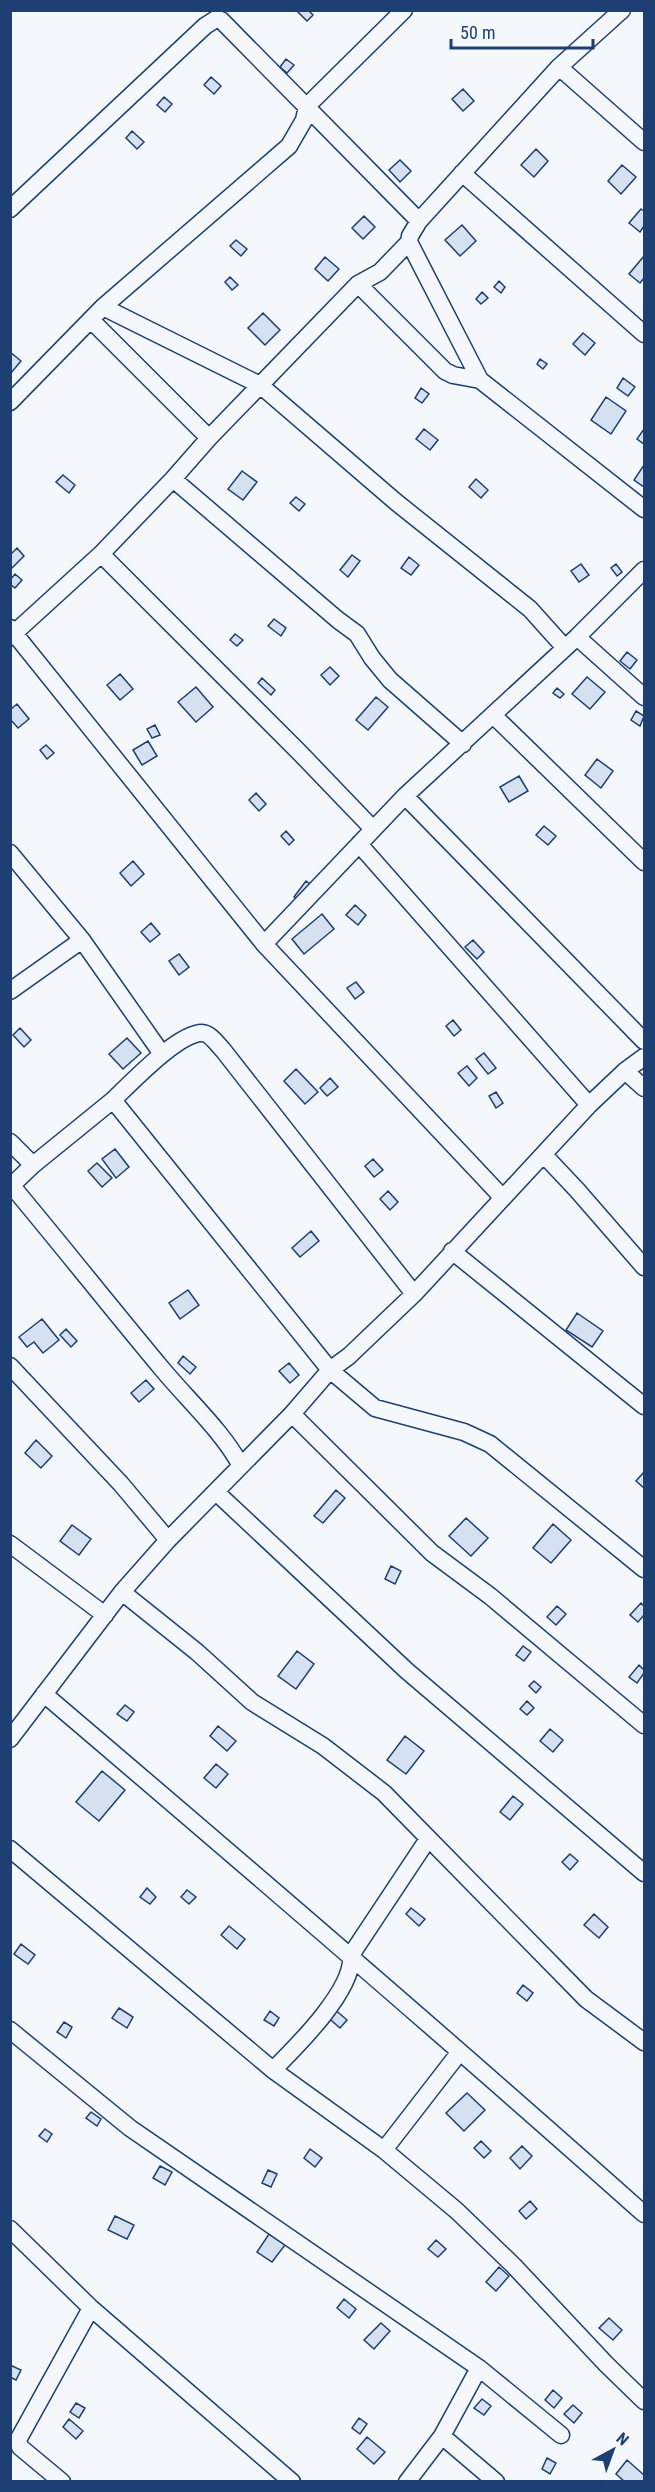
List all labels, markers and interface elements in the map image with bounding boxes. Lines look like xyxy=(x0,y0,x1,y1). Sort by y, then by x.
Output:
scale bar xyxy=(451,12,594,50)
text: 50 m xyxy=(460,22,495,43)
north arrow xyxy=(583,2420,643,2480)
text: N xyxy=(613,2429,632,2449)

